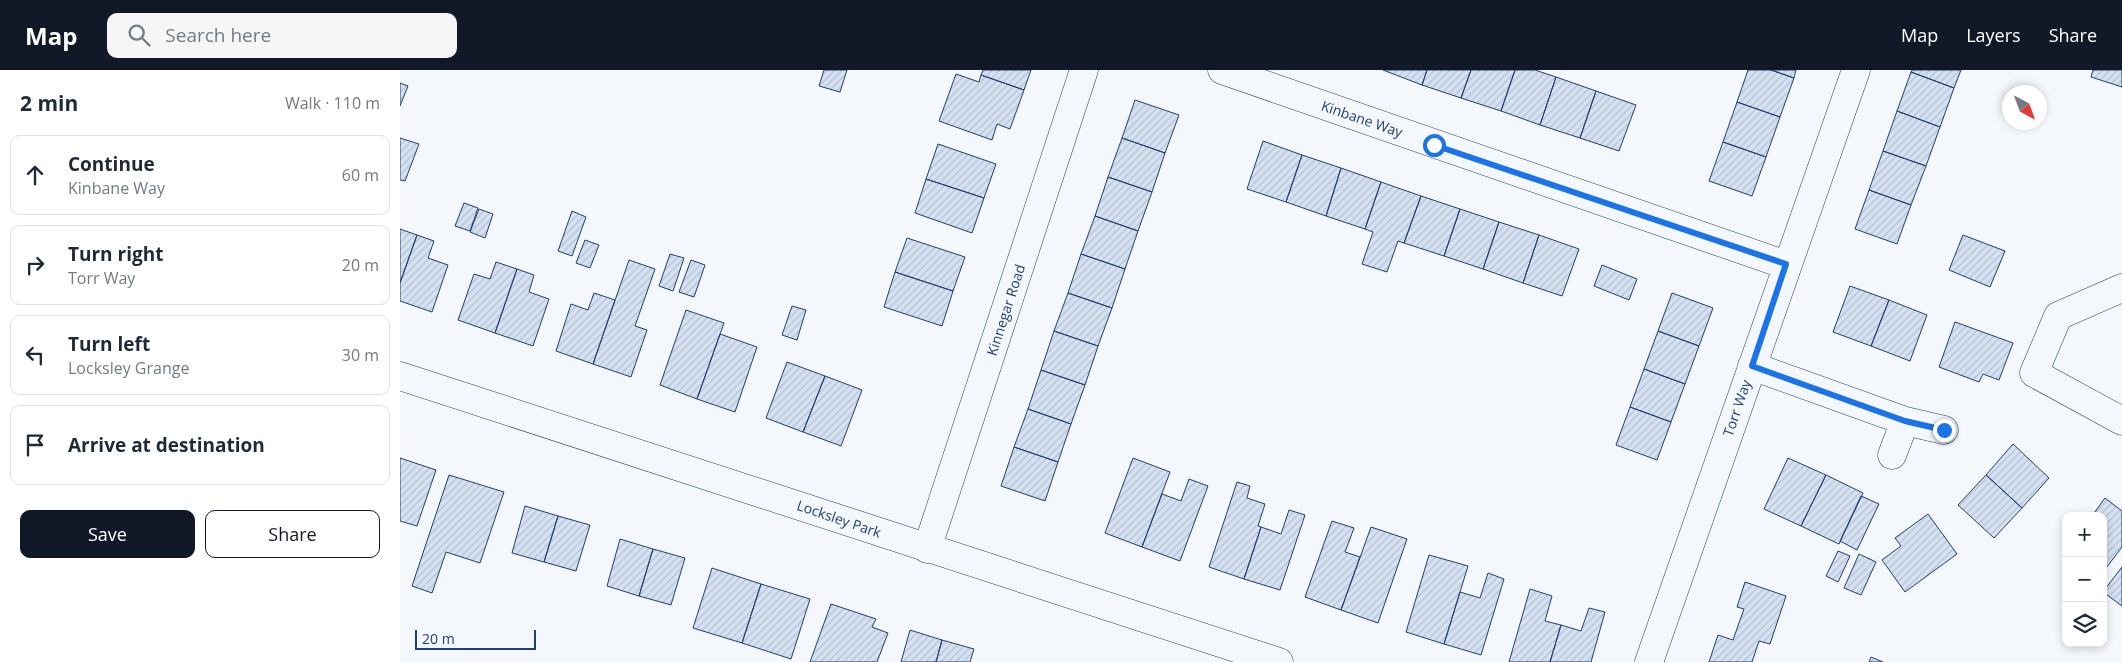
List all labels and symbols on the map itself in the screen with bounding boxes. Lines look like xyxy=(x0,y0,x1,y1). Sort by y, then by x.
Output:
north arrow xyxy=(2002,85,2047,130)
street label: Kinbane Way xyxy=(1319,96,1406,142)
route start xyxy=(1423,134,1446,157)
street label: Kinnegar Road xyxy=(982,262,1029,358)
street label: Torr Way xyxy=(1718,376,1755,439)
route end xyxy=(1933,419,1956,442)
street label: Locksley Park xyxy=(795,495,884,542)
scale bar xyxy=(415,627,536,650)

